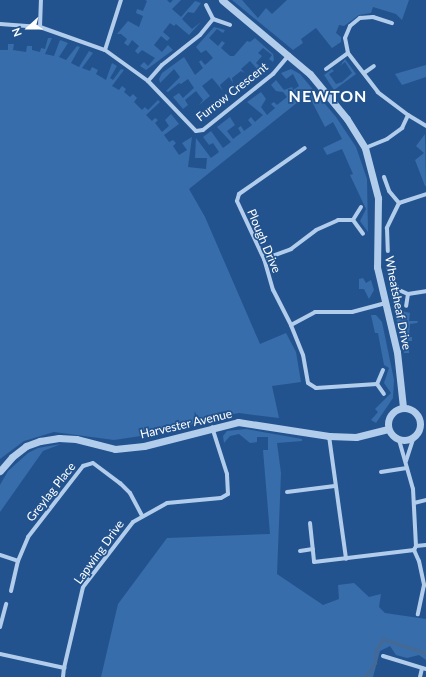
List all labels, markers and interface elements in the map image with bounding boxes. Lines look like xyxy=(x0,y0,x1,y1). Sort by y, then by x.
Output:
north arrow xyxy=(8,8,48,48)
text: N xyxy=(9,26,24,39)
street label: Furrow Crescent xyxy=(193,59,271,125)
district label: NEWTON xyxy=(289,86,367,106)
street label: Plough Drive xyxy=(244,207,284,275)
street label: Wheatsheaf Drive xyxy=(382,255,414,351)
street label: Harvester Avenue xyxy=(138,406,234,442)
street label: Greylag Place xyxy=(23,460,79,524)
street label: Lapwing Drive xyxy=(71,517,127,587)

